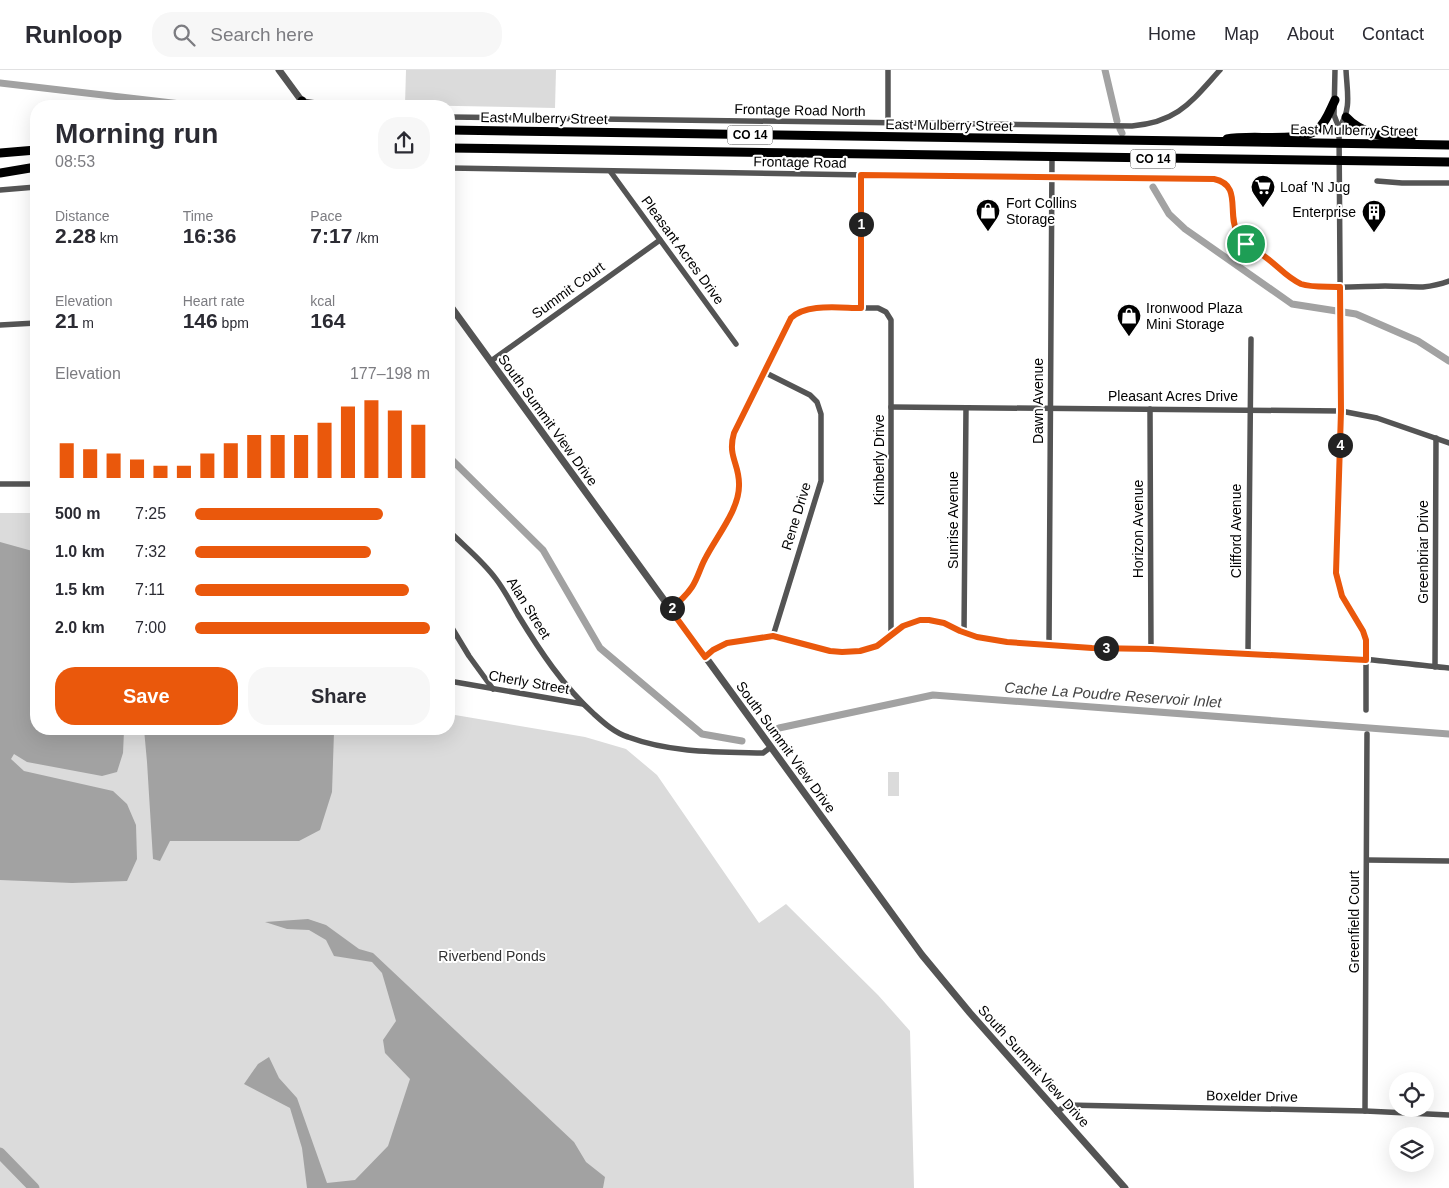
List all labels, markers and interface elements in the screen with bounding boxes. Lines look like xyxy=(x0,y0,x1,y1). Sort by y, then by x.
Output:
search box xyxy=(152,12,502,57)
text: Runloop xyxy=(25,21,122,48)
icon: search xyxy=(170,21,198,49)
text: Search here xyxy=(210,24,314,45)
text: Home xyxy=(1148,24,1196,44)
text: Map xyxy=(1224,24,1259,44)
text: About xyxy=(1287,24,1334,44)
text: Contact xyxy=(1362,24,1424,44)
street label: Frontage Road North xyxy=(734,101,866,119)
street label: East Mulberry Street xyxy=(480,109,608,127)
street label: East Mulberry Street xyxy=(885,116,1013,134)
button: share xyxy=(378,117,430,169)
text: Morning run xyxy=(55,118,218,149)
street label: East Mulberry Street xyxy=(1290,121,1418,139)
road number: CO 14 xyxy=(728,126,772,144)
road number: CO 14 xyxy=(1130,150,1176,168)
text: 08:53 xyxy=(55,153,95,170)
street label: Frontage Road xyxy=(753,153,847,171)
supermarket icon: Loaf 'N Jug xyxy=(1250,174,1276,208)
place label: Loaf 'N Jug xyxy=(1280,179,1350,195)
street label: Pleasant Acres Drive xyxy=(638,193,728,307)
place label: Fort Collins Storage xyxy=(1006,195,1077,227)
shop icon: Fort Collins Storage xyxy=(975,198,1001,232)
building icon: Enterprise xyxy=(1361,199,1387,233)
place label: Enterprise xyxy=(1292,204,1356,220)
text: Distance xyxy=(55,208,109,224)
text: Time xyxy=(183,208,213,224)
text: Pace xyxy=(310,208,342,224)
pin: 1 xyxy=(848,212,874,236)
text: 1 xyxy=(858,216,865,232)
pin xyxy=(1225,223,1267,265)
text: 2.28 xyxy=(55,224,96,247)
text: 16:36 xyxy=(183,224,236,247)
text: 7:17 xyxy=(310,224,352,247)
text: km xyxy=(96,230,118,246)
text: /km xyxy=(352,230,379,246)
icon: arrive xyxy=(1232,230,1260,258)
street label: Summit Court xyxy=(529,258,607,322)
text: Elevation xyxy=(55,293,113,309)
text: Heart rate xyxy=(183,293,245,309)
text: kcal xyxy=(310,293,335,309)
place label: Ironwood Plaza Mini Storage xyxy=(1146,300,1243,332)
shop icon: Ironwood Plaza Mini Storage xyxy=(1116,303,1142,337)
text: 21 xyxy=(55,309,78,332)
text: 146 xyxy=(183,309,218,332)
text: 164 xyxy=(310,309,345,332)
text: m xyxy=(78,315,94,331)
text: bpm xyxy=(218,315,249,331)
street label: South Summit View Drive xyxy=(495,351,601,489)
street label: Dawn Avenue xyxy=(1030,358,1046,444)
text: Elevation xyxy=(55,365,121,382)
text: 177–198 m xyxy=(350,365,430,382)
street label: Pleasant Acres Drive xyxy=(1108,388,1238,404)
street label: Kimberly Drive xyxy=(871,414,887,506)
pin: 4 xyxy=(1328,432,1352,458)
text: 4 xyxy=(1337,437,1344,453)
street label: Sunrise Avenue xyxy=(945,471,961,569)
street label: Horizon Avenue xyxy=(1130,479,1146,578)
street label: Rene Drive xyxy=(778,480,814,552)
street label: Clifford Avenue xyxy=(1228,484,1244,578)
street label: Greenbriar Drive xyxy=(1415,500,1431,604)
text: 500 m xyxy=(55,505,100,522)
text: 7:25 xyxy=(135,505,166,522)
text: 1.0 km xyxy=(55,543,105,560)
text: 7:32 xyxy=(135,543,166,560)
street label: Alan Street xyxy=(504,574,554,642)
text: 1.5 km xyxy=(55,581,105,598)
text: 7:11 xyxy=(135,581,165,598)
pin: 2 xyxy=(660,596,684,620)
text: 2 xyxy=(669,600,676,616)
text: 2.0 km xyxy=(55,619,105,636)
text: 7:00 xyxy=(135,619,166,636)
pin: 3 xyxy=(1094,636,1118,660)
text: 3 xyxy=(1103,640,1110,656)
button: Save xyxy=(55,667,238,725)
button: Share xyxy=(248,667,430,725)
street label: Cherly Street xyxy=(487,667,571,697)
street label: South Summit View Drive xyxy=(733,678,839,816)
water label: Cache La Poudre Reservoir Inlet xyxy=(1004,678,1223,711)
street label: Greenfield Court xyxy=(1346,871,1362,973)
park label: Riverbend Ponds xyxy=(438,948,546,964)
street label: South Summit View Drive xyxy=(975,1002,1093,1130)
map controls xyxy=(1389,1072,1434,1172)
button: locate xyxy=(1389,1072,1434,1117)
street label: Boxelder Drive xyxy=(1206,1087,1298,1105)
button: layers xyxy=(1389,1127,1434,1172)

